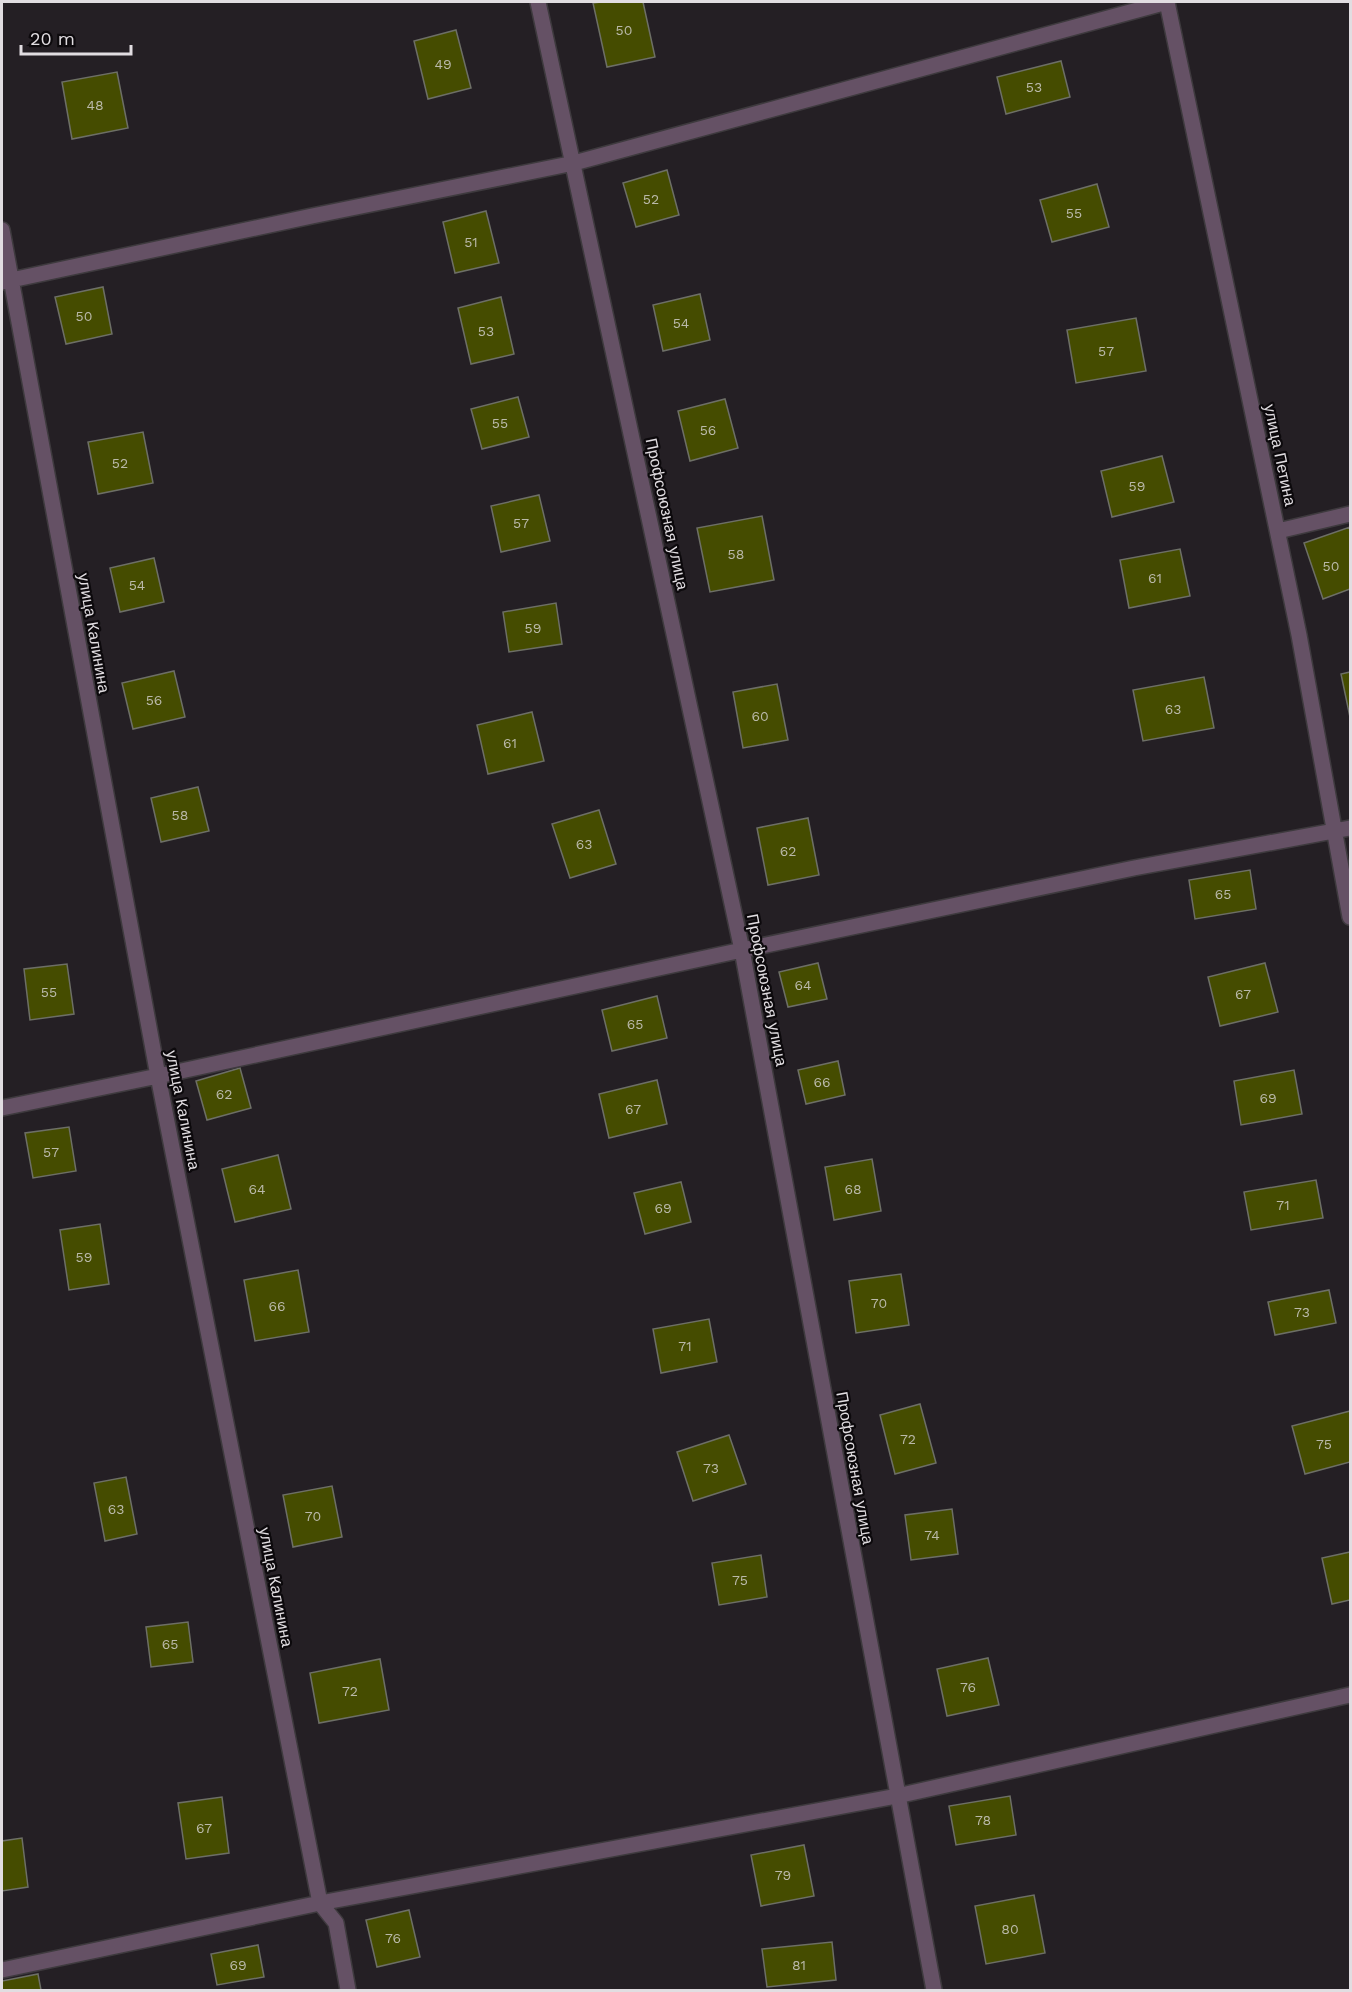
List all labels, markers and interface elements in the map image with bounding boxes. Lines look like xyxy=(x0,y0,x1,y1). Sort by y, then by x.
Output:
scale bar xyxy=(21,18,130,56)
house number: 50 xyxy=(616,22,632,38)
text: 20 m xyxy=(30,28,75,49)
house number: 49 xyxy=(434,56,452,72)
house number: 53 xyxy=(1026,79,1042,95)
house number: 48 xyxy=(86,97,104,113)
house number: 52 xyxy=(643,191,659,207)
house number: 55 xyxy=(1066,205,1082,221)
house number: 51 xyxy=(464,234,478,250)
house number: 50 xyxy=(76,308,92,324)
house number: 54 xyxy=(673,315,689,331)
house number: 53 xyxy=(478,323,494,339)
house number: 57 xyxy=(1098,343,1114,359)
street label: улица Петина xyxy=(1260,402,1300,508)
house number: 55 xyxy=(492,415,508,431)
house number: 56 xyxy=(700,422,716,438)
street label: Профсоюзная улица xyxy=(642,436,692,592)
house number: 52 xyxy=(112,455,128,471)
house number: 59 xyxy=(1129,478,1145,494)
house number: 57 xyxy=(513,515,529,531)
house number: 58 xyxy=(728,546,744,562)
house number: 50 xyxy=(1323,558,1339,574)
house number: 61 xyxy=(1148,570,1162,586)
street label: улица Калинина xyxy=(74,572,114,695)
house number: 54 xyxy=(129,577,145,593)
house number: 59 xyxy=(525,620,541,636)
house number: 56 xyxy=(146,692,162,708)
house number: 63 xyxy=(1165,701,1181,717)
house number: 60 xyxy=(751,708,769,724)
house number: 61 xyxy=(503,735,517,751)
house number: 58 xyxy=(172,807,188,823)
house number: 63 xyxy=(576,836,592,852)
house number: 62 xyxy=(780,843,796,859)
house number: 65 xyxy=(1215,886,1231,902)
street label: Профсоюзная улица xyxy=(743,912,791,1068)
house number: 64 xyxy=(794,977,812,993)
house number: 55 xyxy=(41,984,57,1000)
house number: 67 xyxy=(1235,986,1251,1002)
house number: 65 xyxy=(627,1016,643,1032)
street label: улица Калинина xyxy=(162,1049,204,1172)
house number: 66 xyxy=(813,1074,831,1090)
house number: 62 xyxy=(216,1086,232,1102)
house number: 69 xyxy=(1259,1090,1277,1106)
house number: 67 xyxy=(625,1101,641,1117)
house number: 57 xyxy=(43,1144,59,1160)
house number: 64 xyxy=(248,1181,266,1197)
house number: 68 xyxy=(844,1181,862,1197)
house number: 71 xyxy=(1276,1197,1290,1213)
house number: 69 xyxy=(654,1200,672,1216)
house number: 59 xyxy=(76,1249,92,1265)
house number: 70 xyxy=(871,1295,887,1311)
house number: 66 xyxy=(268,1298,286,1314)
house number: 73 xyxy=(1294,1304,1310,1320)
house number: 71 xyxy=(678,1338,692,1354)
street label: Профсоюзная улица xyxy=(832,1390,878,1546)
house number: 72 xyxy=(900,1431,916,1447)
house number: 75 xyxy=(1316,1436,1332,1452)
house number: 73 xyxy=(703,1460,719,1476)
house number: 63 xyxy=(108,1501,124,1517)
house number: 70 xyxy=(305,1508,321,1524)
street label: улица Калинина xyxy=(255,1526,297,1649)
house number: 74 xyxy=(924,1527,940,1543)
house number: 75 xyxy=(732,1572,748,1588)
house number: 65 xyxy=(162,1636,178,1652)
house number: 76 xyxy=(960,1679,976,1695)
house number: 72 xyxy=(342,1683,358,1699)
house number: 78 xyxy=(975,1812,991,1828)
house number: 67 xyxy=(196,1820,212,1836)
house number: 79 xyxy=(775,1867,791,1883)
house number: 80 xyxy=(1001,1921,1019,1937)
house number: 76 xyxy=(385,1930,401,1946)
house number: 69 xyxy=(229,1957,247,1973)
house number: 81 xyxy=(792,1957,806,1973)

